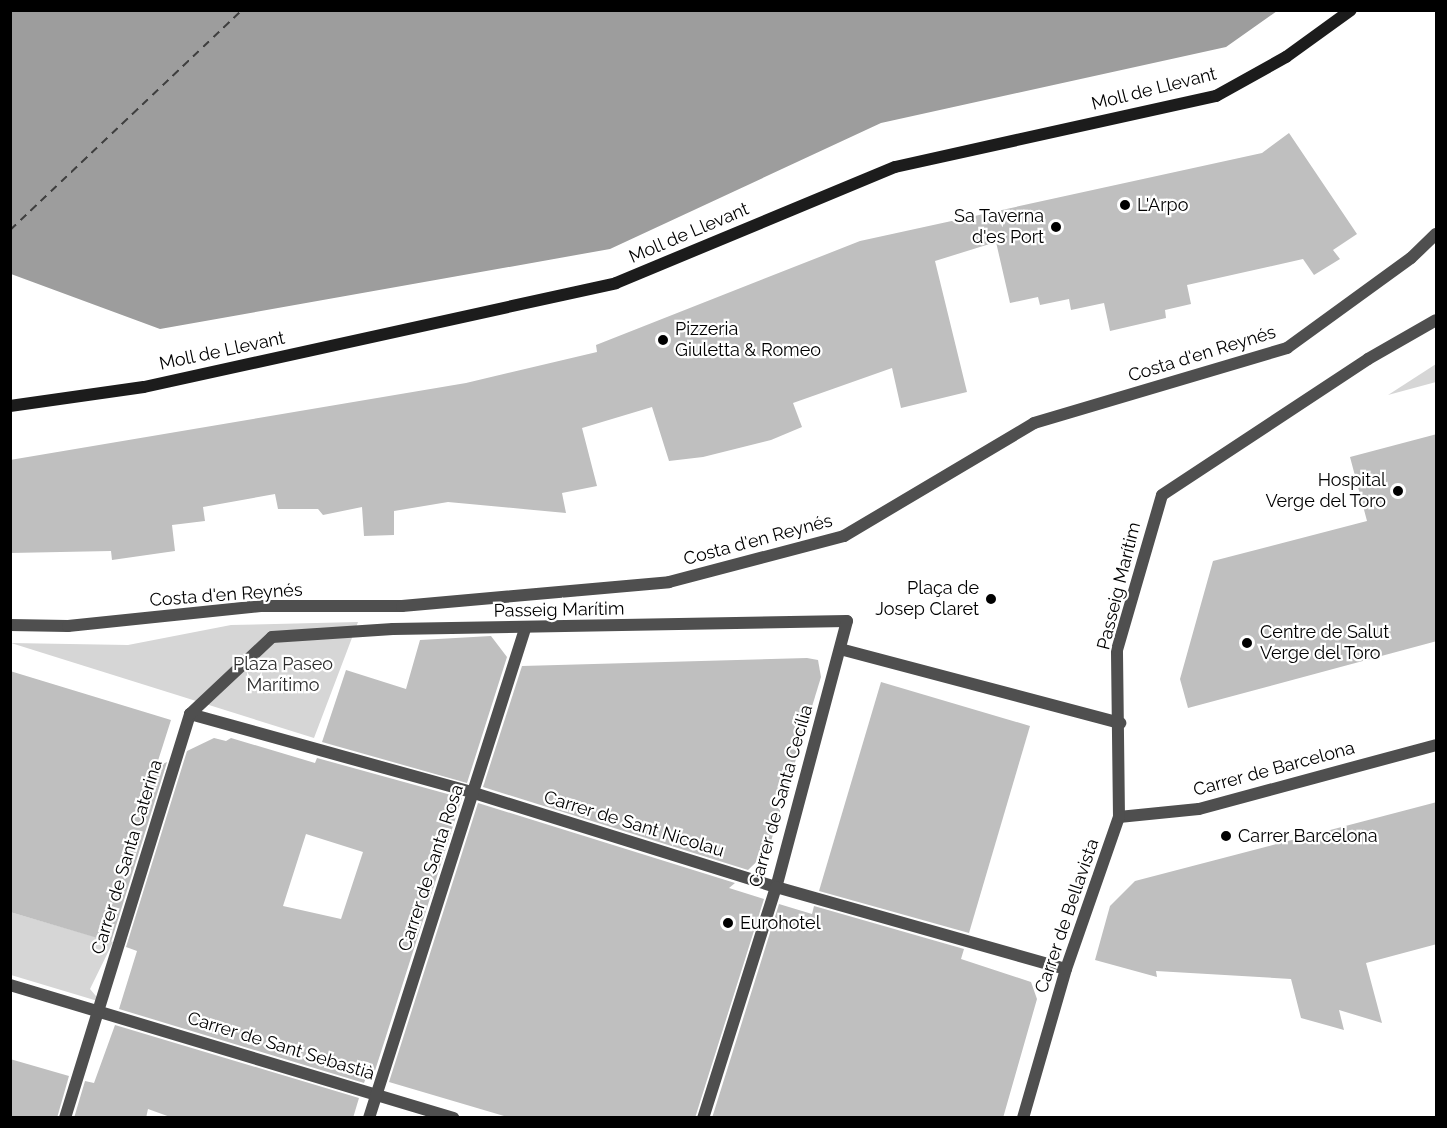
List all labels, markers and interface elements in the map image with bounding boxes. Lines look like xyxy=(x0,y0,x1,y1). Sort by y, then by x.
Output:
street label: Moll de Llevant xyxy=(1089,63,1219,115)
place label: L'Arpo xyxy=(1137,194,1188,216)
street label: Moll de Llevant xyxy=(626,198,752,268)
marker: L'Arpo xyxy=(1118,198,1132,212)
place label: Sa Taverna d'es Port xyxy=(954,206,1044,248)
marker: Sa Taverna d'es Port xyxy=(1049,220,1063,234)
place label: Pizzeria Giuletta & Romeo xyxy=(675,319,821,362)
street label: Costa d'en Reynés xyxy=(1126,321,1278,387)
street label: Moll de Llevant xyxy=(157,327,287,375)
marker: Pizzeria Giuletta & Romeo xyxy=(656,333,670,347)
place label: Hospital Verge del Toro xyxy=(1264,470,1386,512)
marker: Hospital Verge del Toro xyxy=(1391,484,1405,498)
street label: Costa d'en Reynés xyxy=(681,510,835,570)
street label: Passeig Marítim xyxy=(1093,520,1145,652)
place label: Plaça de Josep Claret xyxy=(875,578,979,620)
street label: Costa d'en Reynés xyxy=(149,579,303,611)
marker: Plaça de Josep Claret xyxy=(984,592,998,606)
street label: Passeig Marítim xyxy=(493,598,625,622)
place label: Centre de Salut Verge del Toro xyxy=(1260,622,1389,664)
marker: Centre de Salut Verge del Toro xyxy=(1238,634,1256,652)
park label: Plaza Paseo Marítimo xyxy=(233,654,333,696)
street label: Carrer de Santa Cecília xyxy=(745,702,817,890)
street label: Carrer de Barcelona xyxy=(1191,737,1357,801)
street label: Carrer de Santa Caterina xyxy=(87,757,167,957)
street label: Carrer de Santa Rosa xyxy=(394,782,468,954)
street label: Carrer de Sant Nicolau xyxy=(541,786,727,862)
place label: Carrer Barcelona xyxy=(1238,825,1378,847)
marker: Carrer Barcelona xyxy=(1219,829,1233,843)
street label: Carrer de Bellavista xyxy=(1030,836,1104,996)
place label: Eurohotel xyxy=(740,912,821,934)
marker: Eurohotel xyxy=(721,916,735,930)
street label: Carrer de Sant Sebastià xyxy=(185,1007,377,1085)

